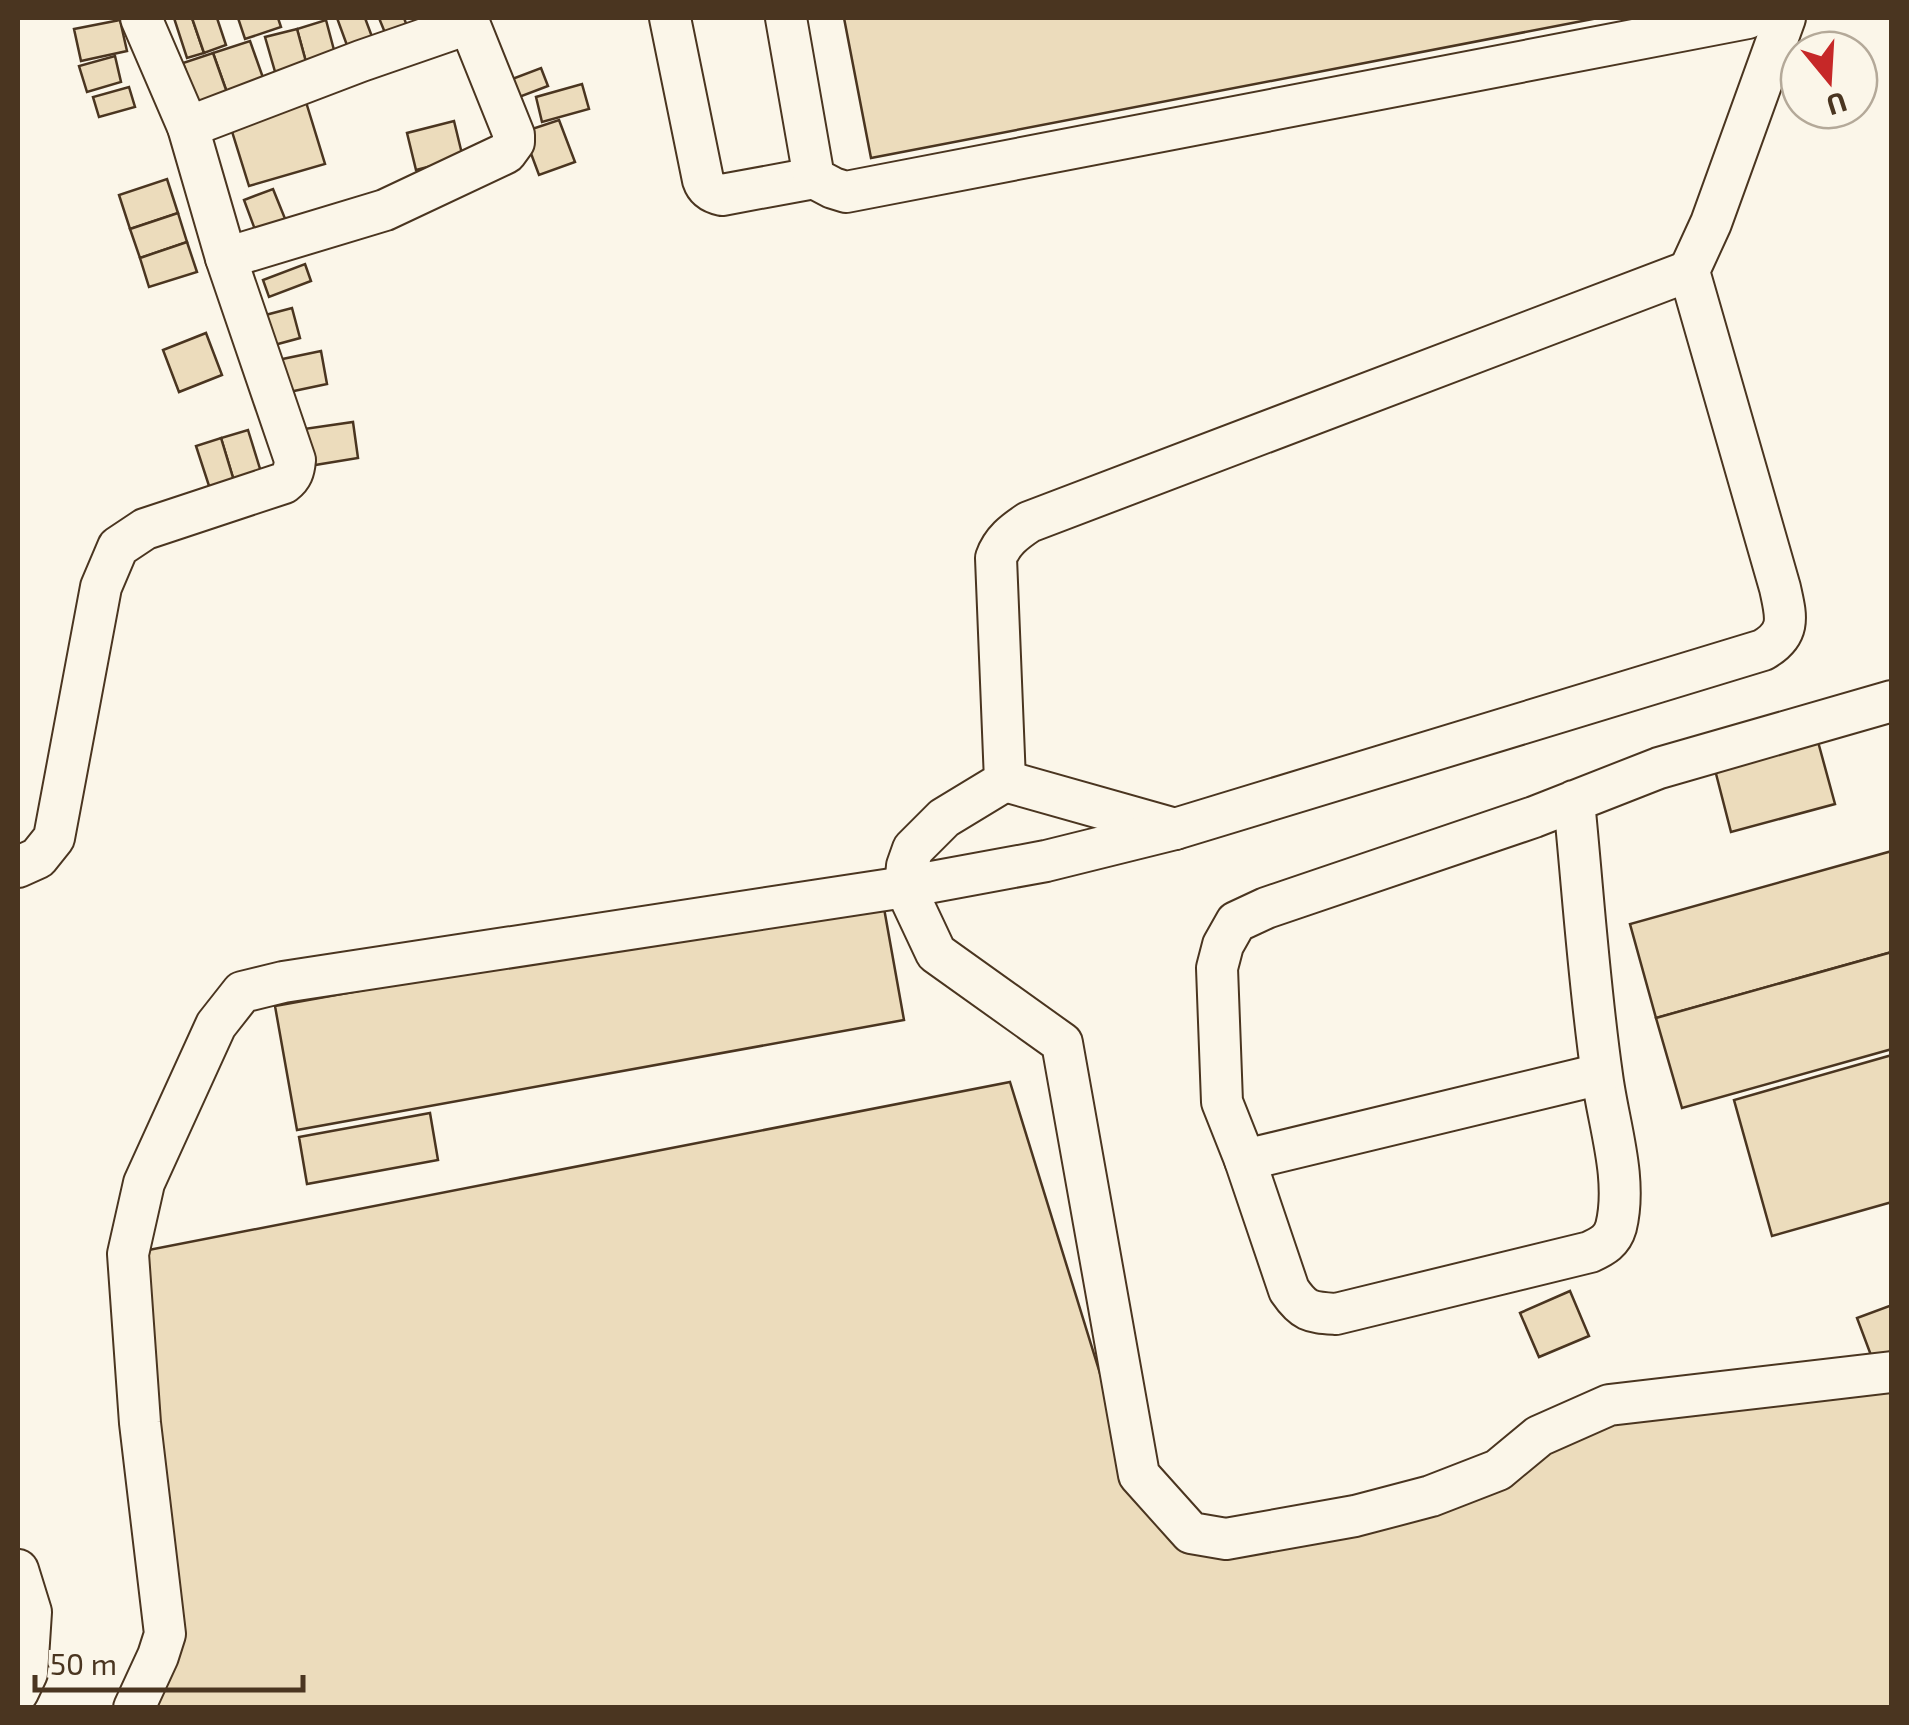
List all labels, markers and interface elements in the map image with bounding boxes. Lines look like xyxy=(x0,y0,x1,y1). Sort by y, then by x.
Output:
north arrow xyxy=(1779,30,1879,130)
text: U xyxy=(1823,86,1851,124)
scale bar xyxy=(35,1630,302,1692)
text: 50 m xyxy=(50,1645,117,1681)

